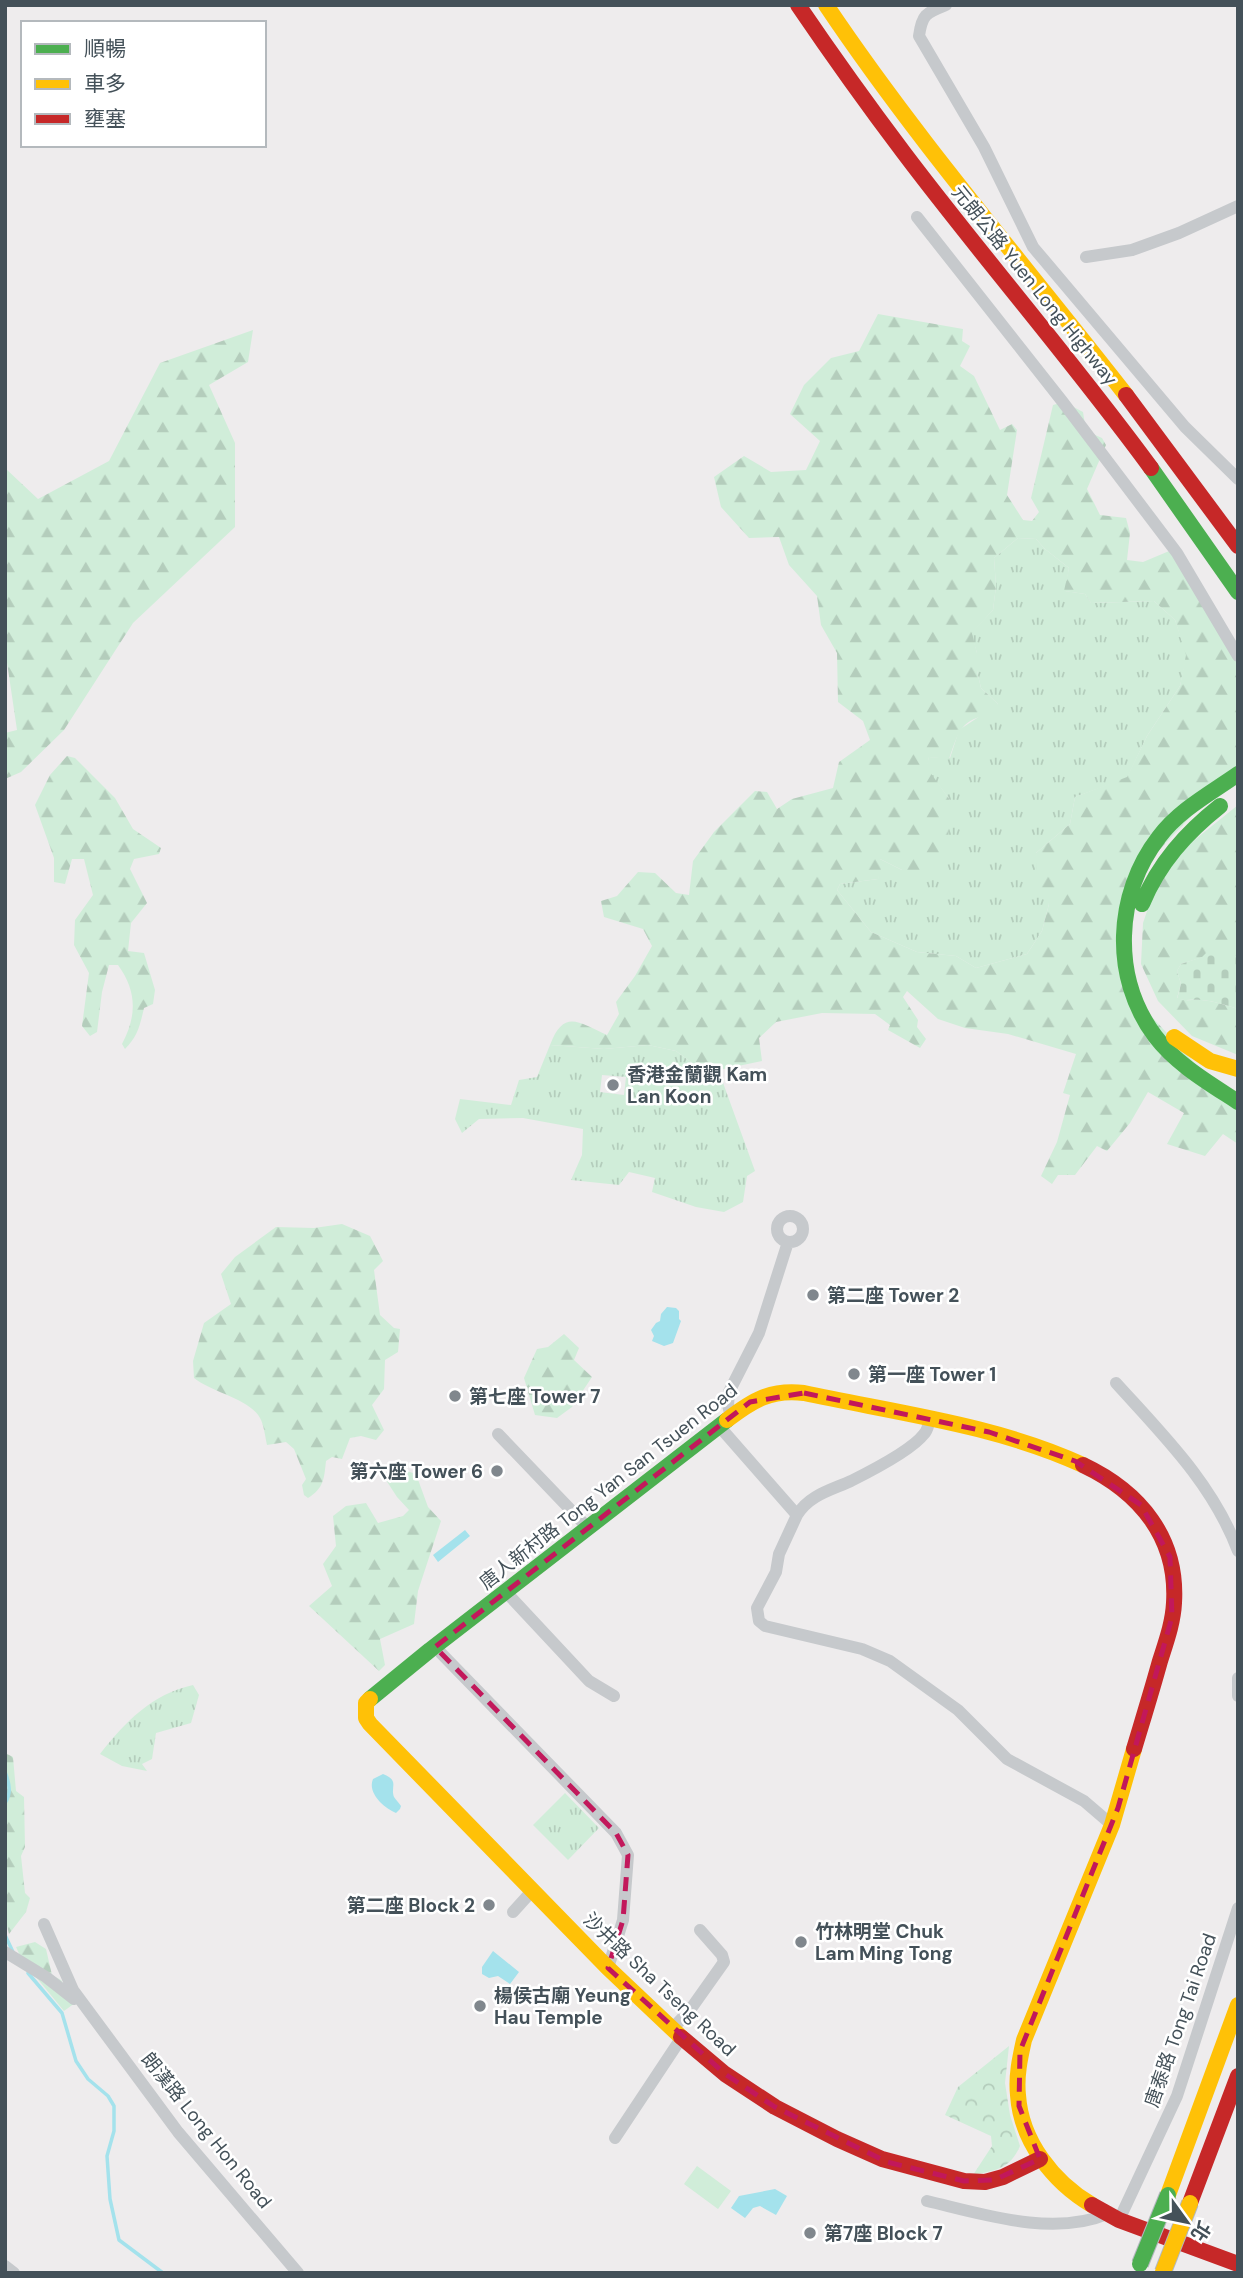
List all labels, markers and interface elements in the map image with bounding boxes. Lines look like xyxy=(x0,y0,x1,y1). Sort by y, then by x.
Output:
legend xyxy=(21,21,266,147)
text: 順暢 xyxy=(84,35,126,63)
text: 車多 xyxy=(84,70,126,98)
text: 壅塞 xyxy=(84,105,126,133)
street label: 元朗公路 Yuen Long Highway xyxy=(946,180,1123,391)
place label: 香港金蘭觀 Kam Lan Koon xyxy=(627,1062,767,1109)
marker: 香港金蘭觀 Kam Lan Koon xyxy=(605,1077,621,1093)
place label: 第二座 Tower 2 xyxy=(827,1283,959,1308)
marker: 第二座 Tower 2 xyxy=(805,1287,821,1303)
place label: 第一座 Tower 1 xyxy=(868,1362,996,1387)
marker: 第一座 Tower 1 xyxy=(846,1366,862,1382)
street label: 唐人新村路 Tong Yan San Tsuen Road xyxy=(474,1378,742,1595)
place label: 第七座 Tower 7 xyxy=(469,1384,601,1409)
marker: 第七座 Tower 7 xyxy=(447,1388,463,1404)
place label: 第六座 Tower 6 xyxy=(350,1459,483,1484)
marker: 第六座 Tower 6 xyxy=(489,1463,505,1479)
place label: 第二座 Block 2 xyxy=(347,1893,475,1918)
marker: 第二座 Block 2 xyxy=(481,1897,497,1913)
street label: 沙井路 Sha Tseng Road xyxy=(578,1907,741,2062)
place label: 竹林明堂 Chuk Lam Ming Tong xyxy=(815,1919,953,1966)
street label: 唐泰路 Tong Tai Road xyxy=(1139,1930,1222,2110)
marker: 竹林明堂 Chuk Lam Ming Tong xyxy=(793,1934,809,1950)
place label: 楊侯古廟 Yeung Hau Temple xyxy=(494,1983,631,2030)
marker: 楊侯古廟 Yeung Hau Temple xyxy=(472,1998,488,2014)
street label: 朗漢路 Long Hon Road xyxy=(136,2047,277,2214)
north arrow xyxy=(1152,2187,1222,2257)
text: 北 xyxy=(1185,2216,1216,2246)
place label: 第7座 Block 7 xyxy=(824,2221,943,2246)
marker: 第7座 Block 7 xyxy=(802,2225,818,2241)

